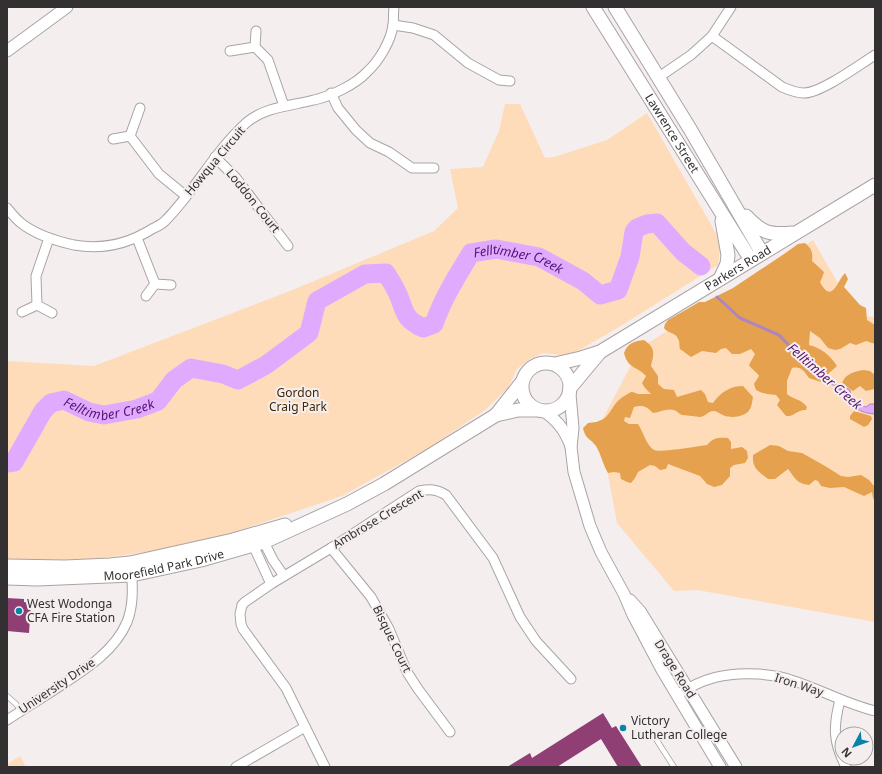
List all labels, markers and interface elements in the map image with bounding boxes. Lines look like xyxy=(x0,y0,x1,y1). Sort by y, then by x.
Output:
street label: Lawrence Street xyxy=(641,90,704,177)
street label: Howqua Circuit xyxy=(180,122,249,199)
street label: Loddon Court xyxy=(222,165,285,237)
water label: Felltimber Creek xyxy=(472,240,567,278)
street label: Parkers Road xyxy=(701,241,774,294)
water label: Felltimber Creek xyxy=(784,339,866,414)
park label: Gordon Craig Park xyxy=(269,384,328,415)
water label: Felltimber Creek xyxy=(61,392,157,424)
street label: Ambrose Crescent xyxy=(329,484,427,552)
street label: Moorefield Park Drive xyxy=(103,545,226,584)
place label: West Wodonga CFA Fire Station xyxy=(27,595,115,626)
street label: Bisque Court xyxy=(369,602,416,676)
marker: West Wodonga CFA Fire Station xyxy=(14,606,24,616)
street label: Drage Road xyxy=(651,636,700,701)
street label: University Drive xyxy=(15,653,99,718)
street label: Iron Way xyxy=(773,669,827,701)
place label: Victory Lutheran College xyxy=(631,712,727,743)
marker: Victory Lutheran College xyxy=(618,723,628,733)
north arrow xyxy=(834,726,874,766)
text: N xyxy=(837,745,855,761)

